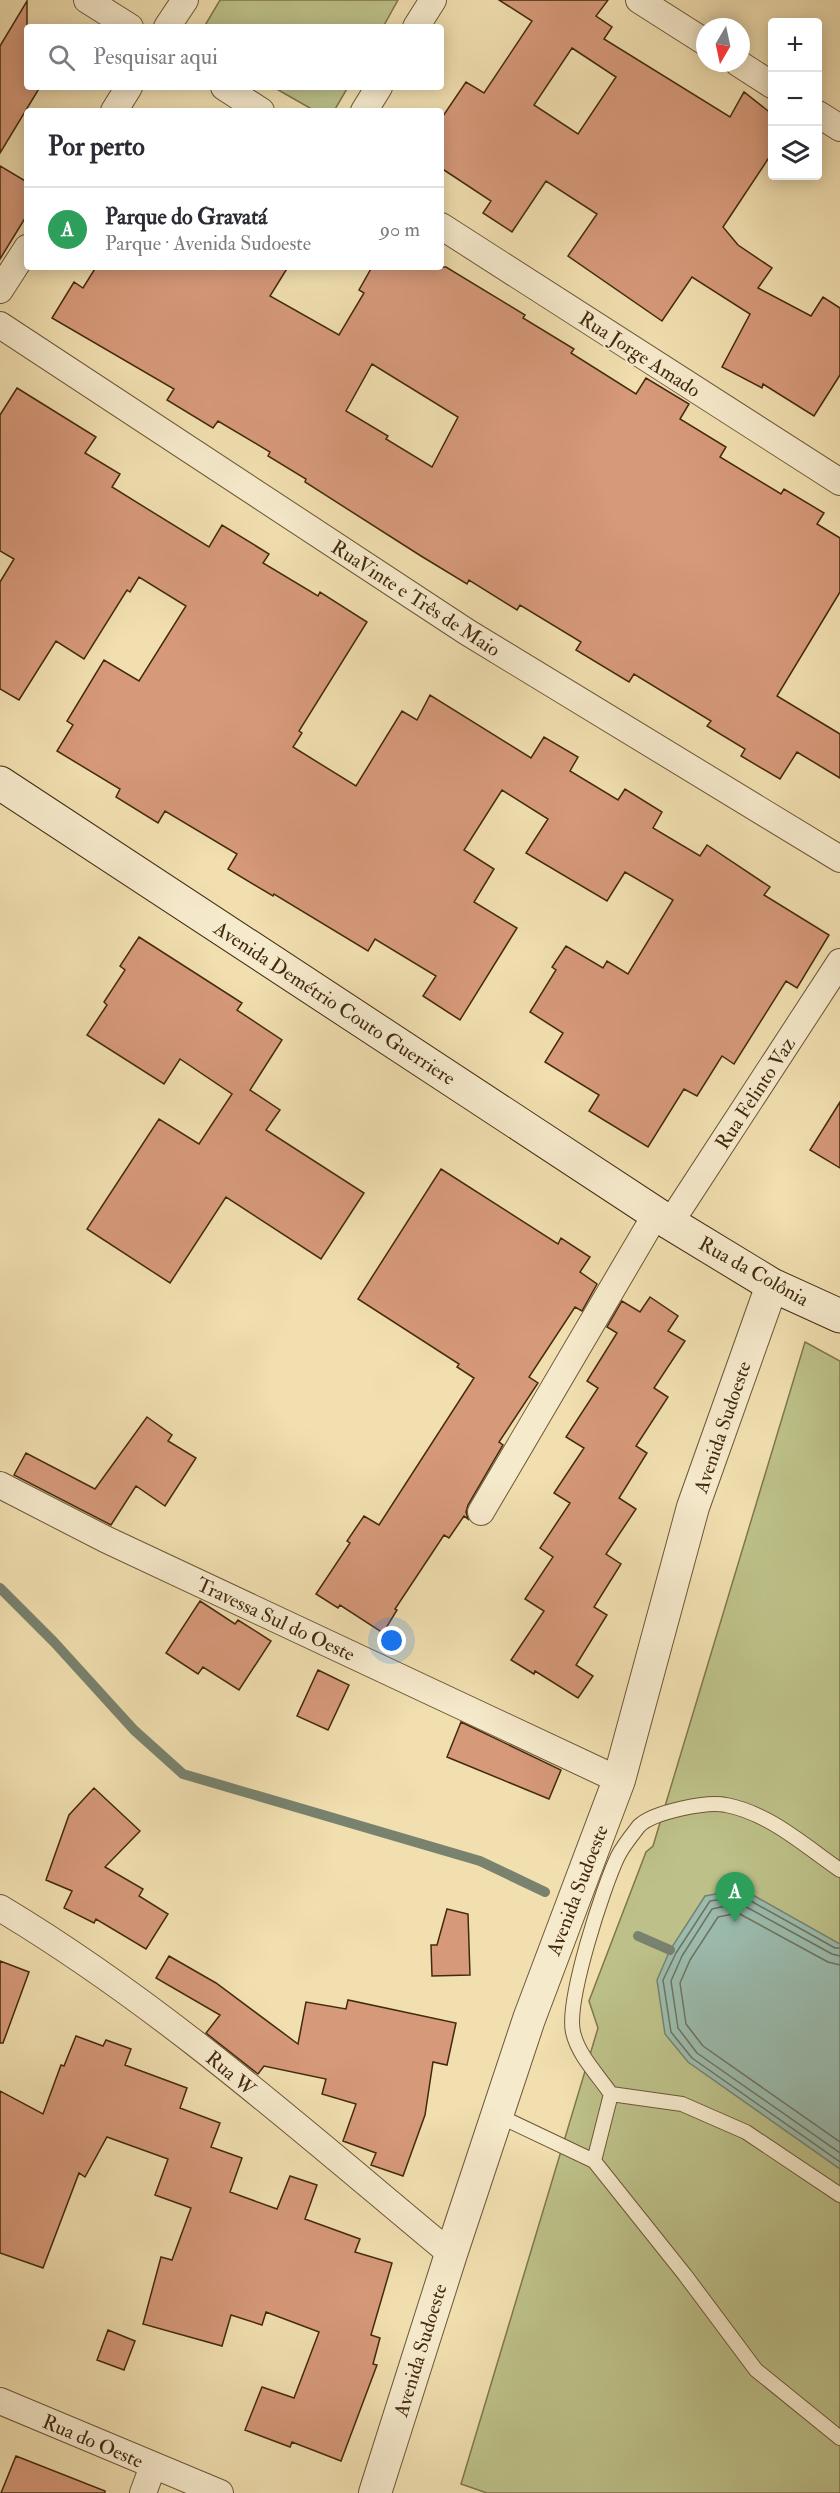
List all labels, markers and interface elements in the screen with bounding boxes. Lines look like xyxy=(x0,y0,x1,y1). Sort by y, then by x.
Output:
north arrow xyxy=(696,18,750,72)
map controls xyxy=(768,18,822,180)
button: + xyxy=(768,18,822,72)
search box xyxy=(24,24,444,90)
icon: search xyxy=(45,41,78,74)
text: Pesquisar aqui xyxy=(93,43,218,71)
button: − xyxy=(768,72,822,126)
button: layers xyxy=(768,126,822,180)
text: Por perto xyxy=(48,131,145,163)
text: Parque do Gravatá xyxy=(105,203,267,231)
text: A xyxy=(61,217,74,242)
text: 90 m xyxy=(380,217,420,242)
text: Parque · Avenida Sudoeste xyxy=(105,231,311,256)
street label: Rua Jorge Amado xyxy=(574,306,705,403)
street label: RuaVinte e Três de Maio xyxy=(327,534,505,662)
street label: Avenida Demétrio Couto Guerriere xyxy=(208,915,460,1091)
street label: Rua Felinto Vaz xyxy=(710,1032,801,1154)
street label: Rua da Colônia xyxy=(694,1231,814,1312)
street label: Avenida Sudoeste xyxy=(688,1358,757,1497)
street label: Travessa Sul do Oeste xyxy=(193,1572,359,1667)
your location xyxy=(377,1626,406,1655)
street label: Avenida Sudoeste xyxy=(541,1821,614,1960)
pin: A xyxy=(716,1872,754,1922)
street label: Rua W xyxy=(201,2045,261,2102)
street label: Avenida Sudoeste xyxy=(388,2281,453,2421)
street label: Rua do Oeste xyxy=(39,2409,147,2474)

